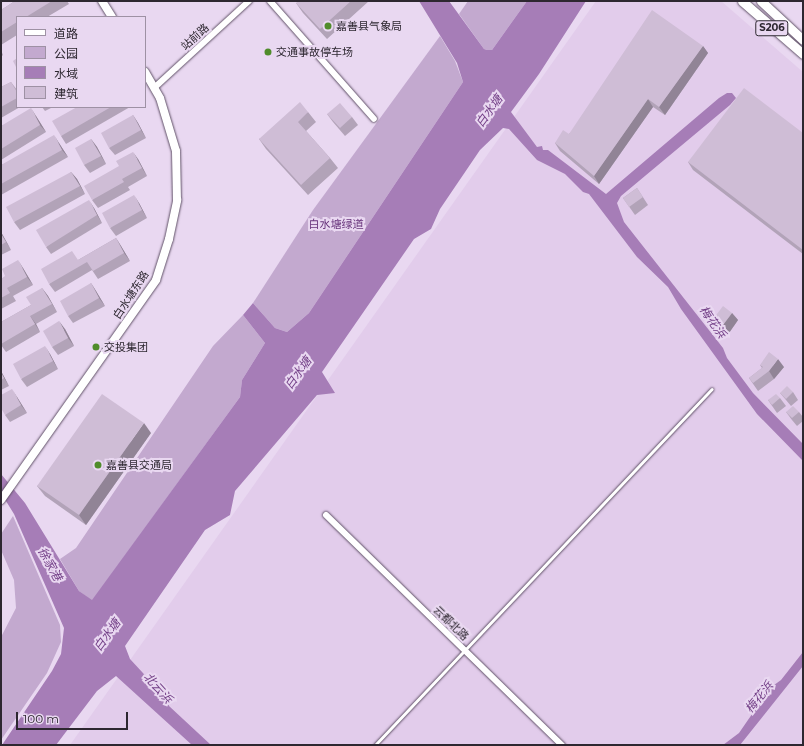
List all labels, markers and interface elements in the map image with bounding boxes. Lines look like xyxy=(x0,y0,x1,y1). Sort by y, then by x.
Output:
legend xyxy=(16,16,146,108)
place label: 嘉善县气象局 xyxy=(336,19,402,33)
road number: S206 xyxy=(755,20,789,36)
street label: 站前路 xyxy=(178,21,212,53)
marker: 嘉善县气象局 xyxy=(323,21,333,31)
text: 道路 xyxy=(54,26,78,41)
place label: 交通事故停车场 xyxy=(276,45,353,59)
text: 公园 xyxy=(54,46,78,61)
marker: 交通事故停车场 xyxy=(263,47,273,57)
text: 水域 xyxy=(54,66,78,81)
text: 建筑 xyxy=(54,86,78,101)
water label: 白水塘 xyxy=(473,92,505,130)
park label: 白水塘绿道 xyxy=(309,217,363,231)
street label: 白水塘东路 xyxy=(110,268,152,322)
water label: 梅花浜 xyxy=(697,303,729,341)
place label: 交投集团 xyxy=(104,340,148,354)
marker: 交投集团 xyxy=(91,342,101,352)
water label: 白水塘 xyxy=(282,354,314,392)
place label: 嘉善县交通局 xyxy=(106,458,172,472)
marker: 嘉善县交通局 xyxy=(93,460,103,470)
water label: 徐家港 xyxy=(35,545,65,583)
street label: 云都北路 xyxy=(431,603,471,643)
water label: 白水塘 xyxy=(91,616,123,654)
water label: 北云浜 xyxy=(141,670,175,706)
water label: 梅花浜 xyxy=(742,678,776,716)
scale bar xyxy=(18,704,130,730)
text: 100 m xyxy=(23,711,59,726)

